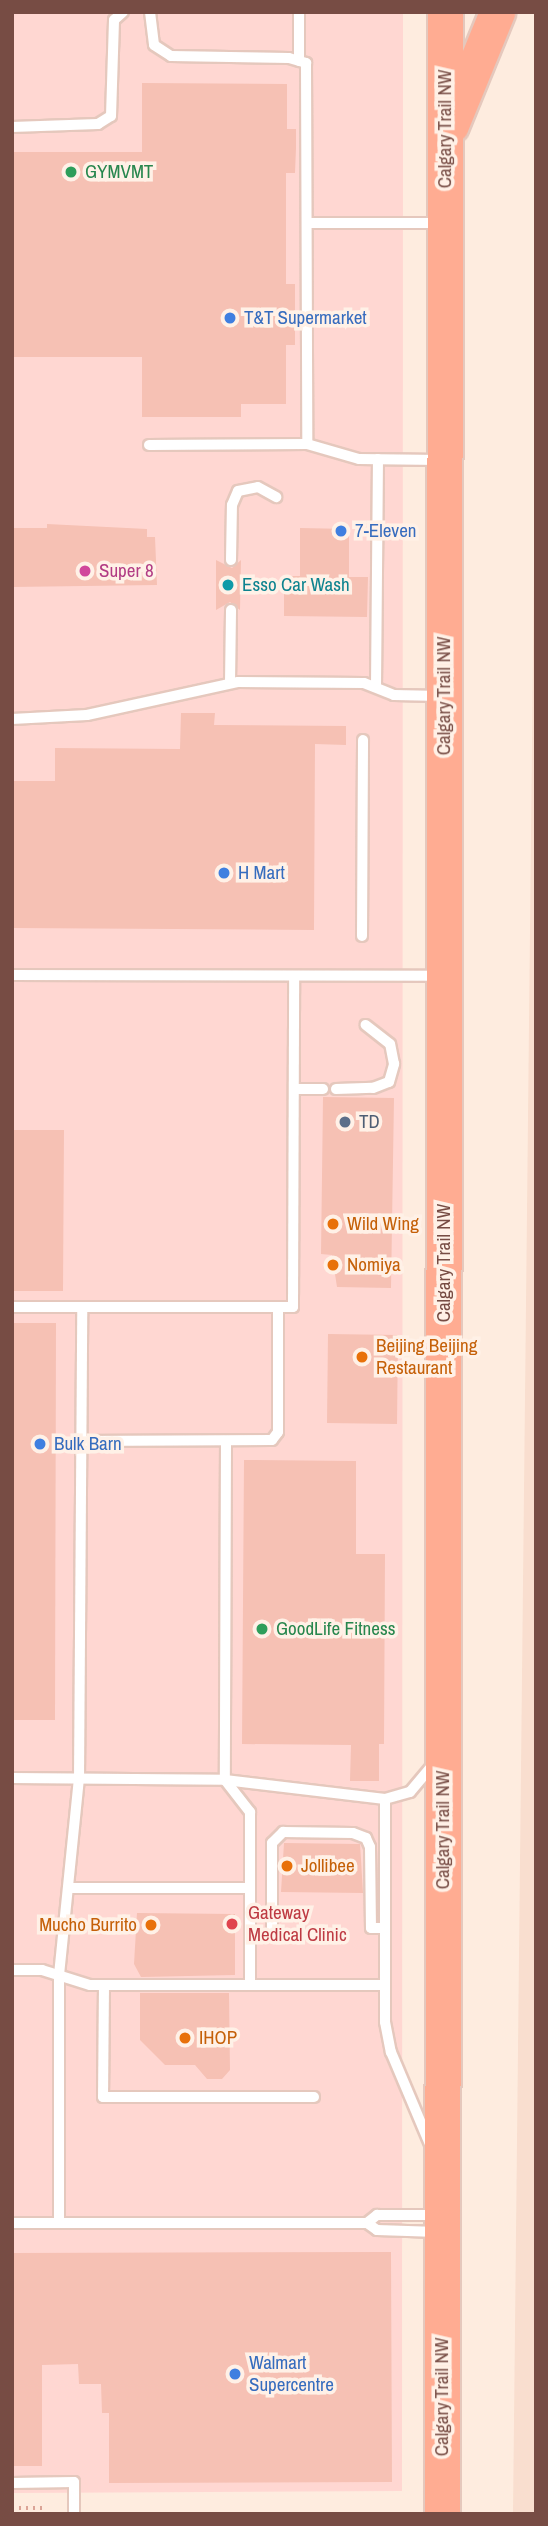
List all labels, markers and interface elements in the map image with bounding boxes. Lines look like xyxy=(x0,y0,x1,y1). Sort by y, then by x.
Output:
street label: Calgary Trail NW xyxy=(434,70,456,188)
place label: GYMVMT xyxy=(85,161,153,183)
marker: GYMVMT xyxy=(63,164,79,180)
place label: T&T Supermarket xyxy=(244,307,367,329)
marker: T&T Supermarket xyxy=(222,310,238,326)
place label: 7-Eleven xyxy=(355,520,416,542)
marker: 7-Eleven xyxy=(333,523,349,539)
place label: Super 8 xyxy=(99,560,154,582)
marker: Super 8 xyxy=(77,563,93,579)
place label: Esso Car Wash xyxy=(242,574,350,596)
marker: Esso Car Wash xyxy=(220,577,236,593)
street label: Calgary Trail NW xyxy=(433,637,455,755)
place label: H Mart xyxy=(238,862,285,884)
marker: H Mart xyxy=(216,865,232,881)
place label: TD xyxy=(359,1111,380,1133)
marker: TD xyxy=(337,1114,353,1130)
street label: Calgary Trail NW xyxy=(433,1204,455,1322)
place label: Wild Wing xyxy=(347,1213,419,1235)
marker: Wild Wing xyxy=(325,1216,341,1232)
place label: Nomiya xyxy=(347,1254,401,1276)
marker: Nomiya xyxy=(325,1257,341,1273)
place label: Beijing Beijing Restaurant xyxy=(376,1335,477,1379)
marker: Beijing Beijing Restaurant xyxy=(354,1349,370,1365)
place label: Bulk Barn xyxy=(54,1433,122,1455)
marker: Bulk Barn xyxy=(32,1436,48,1452)
place label: GoodLife Fitness xyxy=(276,1618,396,1640)
marker: GoodLife Fitness xyxy=(254,1621,270,1637)
street label: Calgary Trail NW xyxy=(432,1771,454,1889)
place label: Jollibee xyxy=(301,1855,355,1877)
marker: Jollibee xyxy=(279,1858,295,1874)
place label: Gateway Medical Clinic xyxy=(248,1902,347,1946)
place label: Mucho Burrito xyxy=(39,1914,137,1936)
marker: Gateway Medical Clinic xyxy=(222,1914,242,1934)
marker: Mucho Burrito xyxy=(143,1917,159,1933)
place label: IHOP xyxy=(199,2027,237,2049)
marker: IHOP xyxy=(177,2030,193,2046)
street label: Calgary Trail NW xyxy=(431,2338,453,2456)
place label: Walmart Supercentre xyxy=(249,2352,334,2396)
marker: Walmart Supercentre xyxy=(227,2366,243,2382)

